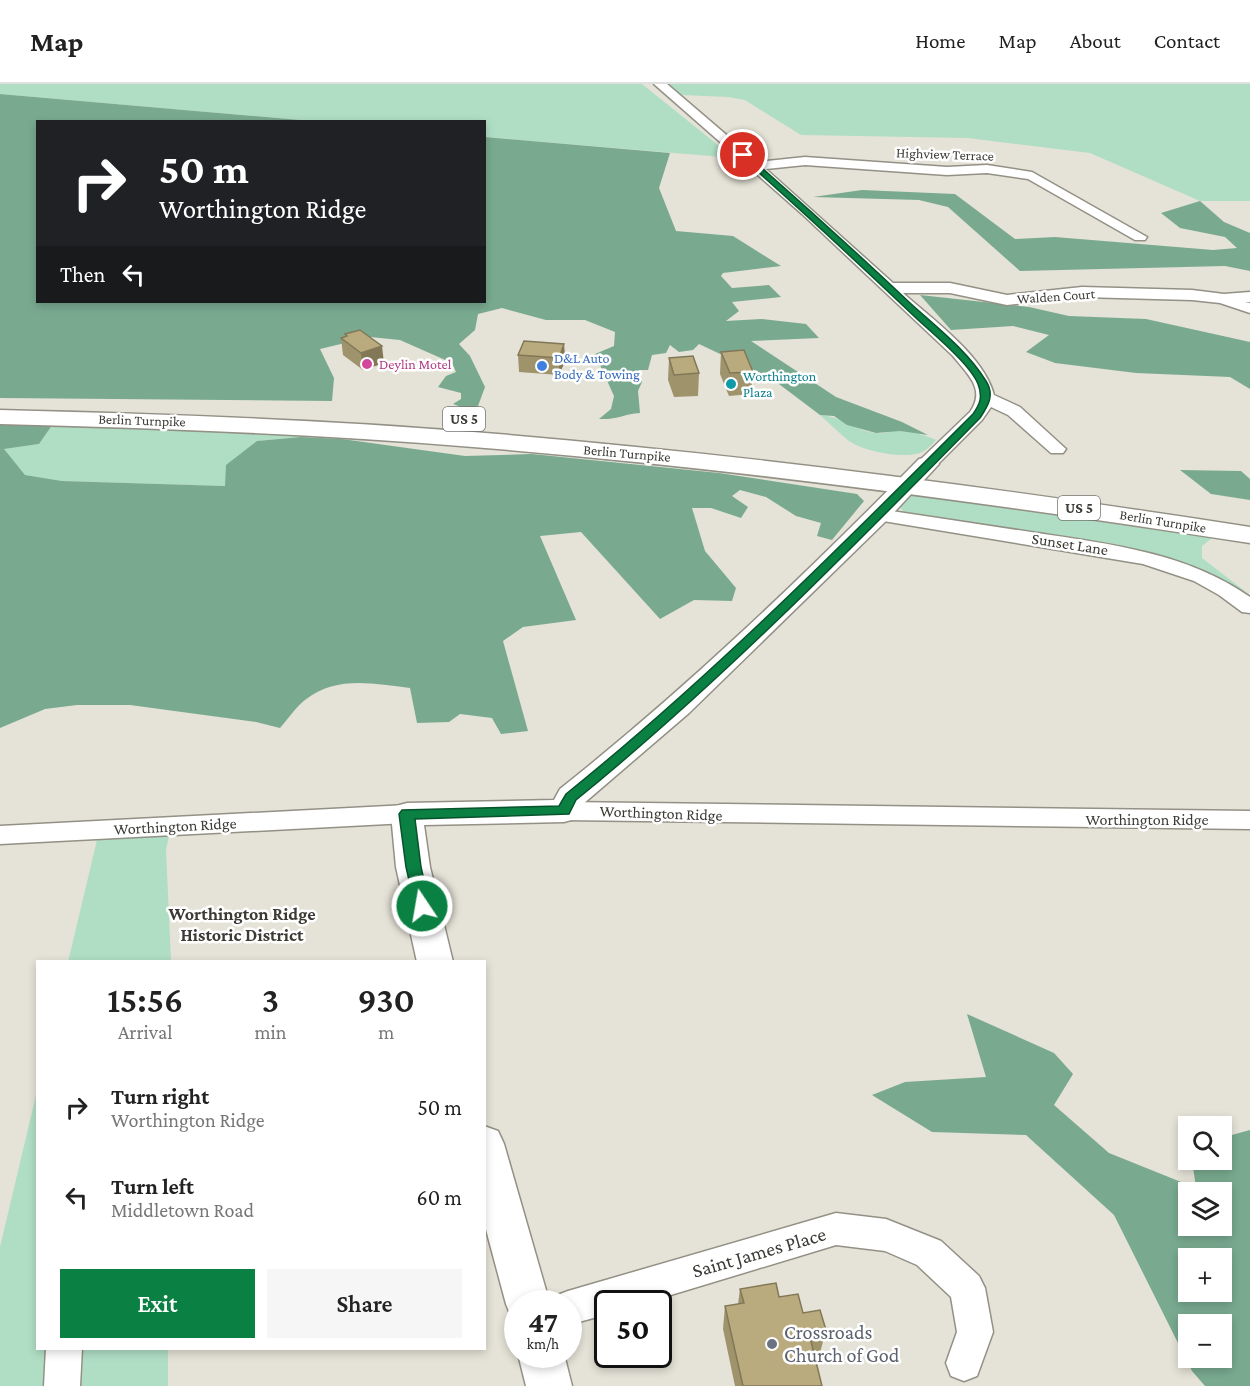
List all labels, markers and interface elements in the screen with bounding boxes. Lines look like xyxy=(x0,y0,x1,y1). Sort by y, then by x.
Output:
text: Map xyxy=(30,26,83,57)
text: Home xyxy=(915,29,965,53)
text: Map xyxy=(998,29,1037,53)
text: About xyxy=(1070,29,1121,53)
text: Contact xyxy=(1154,29,1220,53)
pin xyxy=(717,129,768,180)
icon: arrive xyxy=(726,138,759,171)
icon: right xyxy=(60,144,138,222)
street label: Highview Terrace xyxy=(896,144,994,164)
text: 50 m xyxy=(159,145,249,192)
text: Worthington Ridge xyxy=(159,194,366,224)
icon: left xyxy=(117,258,150,291)
text: Then xyxy=(60,262,105,287)
street label: Walden Court xyxy=(1016,285,1096,307)
place label: D&L Auto Body & Towing xyxy=(554,350,640,382)
place label: Deylin Motel xyxy=(379,356,452,372)
marker: Deylin Motel xyxy=(360,357,374,371)
marker: D&L Auto Body & Towing xyxy=(535,359,549,373)
place label: Worthington Plaza xyxy=(743,368,817,400)
marker: Worthington Plaza xyxy=(724,377,738,391)
road number: US 5 xyxy=(443,407,485,431)
street label: Berlin Turnpike xyxy=(98,410,186,430)
street label: Berlin Turnpike xyxy=(583,441,671,465)
road number: US 5 xyxy=(1058,496,1100,520)
street label: Berlin Turnpike xyxy=(1119,506,1207,536)
street label: Sunset Lane xyxy=(1031,530,1109,558)
street label: Worthington Ridge xyxy=(599,802,723,825)
street label: Worthington Ridge xyxy=(1086,811,1208,829)
street label: Worthington Ridge xyxy=(113,814,237,839)
position arrow xyxy=(390,874,454,938)
district label: Worthington Ridge Historic District xyxy=(167,904,316,945)
text: 15:56 xyxy=(107,980,183,1020)
text: 3 xyxy=(262,980,279,1020)
text: 930 xyxy=(358,980,415,1020)
text: Arrival xyxy=(118,1021,172,1043)
text: min xyxy=(254,1021,286,1043)
text: m xyxy=(378,1021,394,1043)
text: Turn right xyxy=(111,1084,209,1109)
icon: right xyxy=(60,1091,93,1124)
text: 50 m xyxy=(417,1095,462,1120)
text: Worthington Ridge xyxy=(111,1109,265,1131)
map controls xyxy=(1178,1116,1232,1368)
button: search xyxy=(1178,1116,1232,1170)
text: Turn left xyxy=(111,1174,194,1199)
icon: left xyxy=(60,1181,93,1214)
button: layers xyxy=(1178,1182,1232,1236)
text: 60 m xyxy=(417,1185,462,1210)
text: Middletown Road xyxy=(111,1199,254,1221)
street label: Saint James Place xyxy=(690,1222,829,1283)
button: + xyxy=(1178,1248,1232,1302)
button: Exit xyxy=(60,1269,255,1338)
button: Share xyxy=(267,1269,462,1338)
speed limit sign: 50 xyxy=(594,1290,672,1368)
text: 47 xyxy=(528,1305,558,1338)
button: − xyxy=(1178,1314,1232,1368)
place label: Crossroads Church of God xyxy=(784,1321,900,1366)
text: km/h xyxy=(527,1336,559,1352)
marker: Crossroads Church of God xyxy=(765,1337,779,1351)

